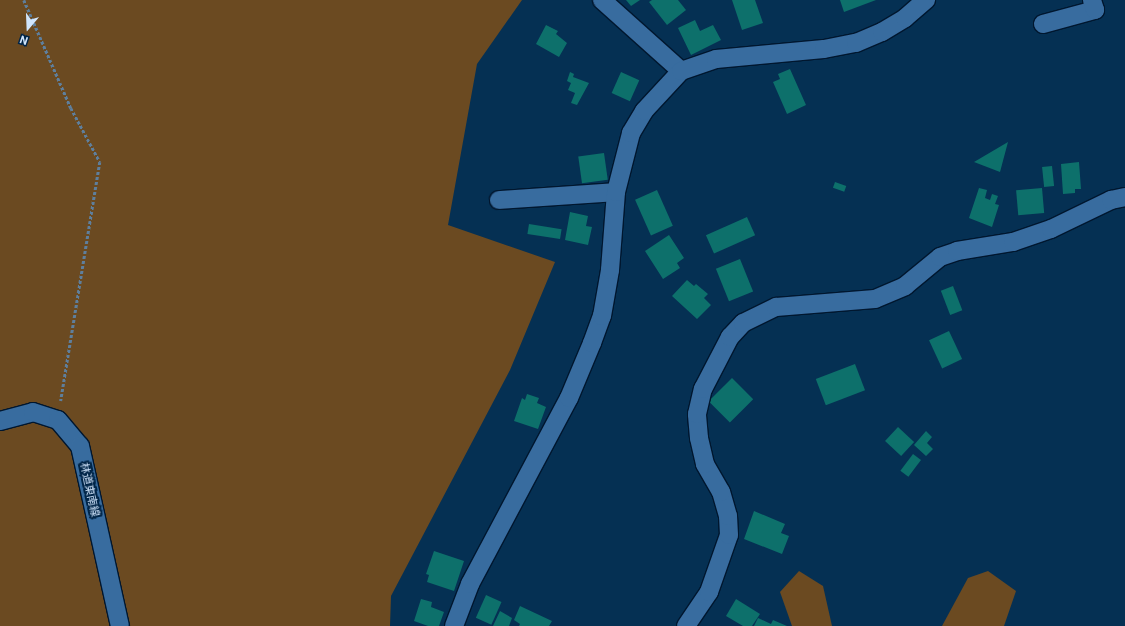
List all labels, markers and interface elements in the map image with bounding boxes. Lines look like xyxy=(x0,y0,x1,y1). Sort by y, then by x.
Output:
north arrow xyxy=(8,8,48,48)
text: N xyxy=(18,32,30,47)
street label: 林道東南線 xyxy=(77,462,101,518)

